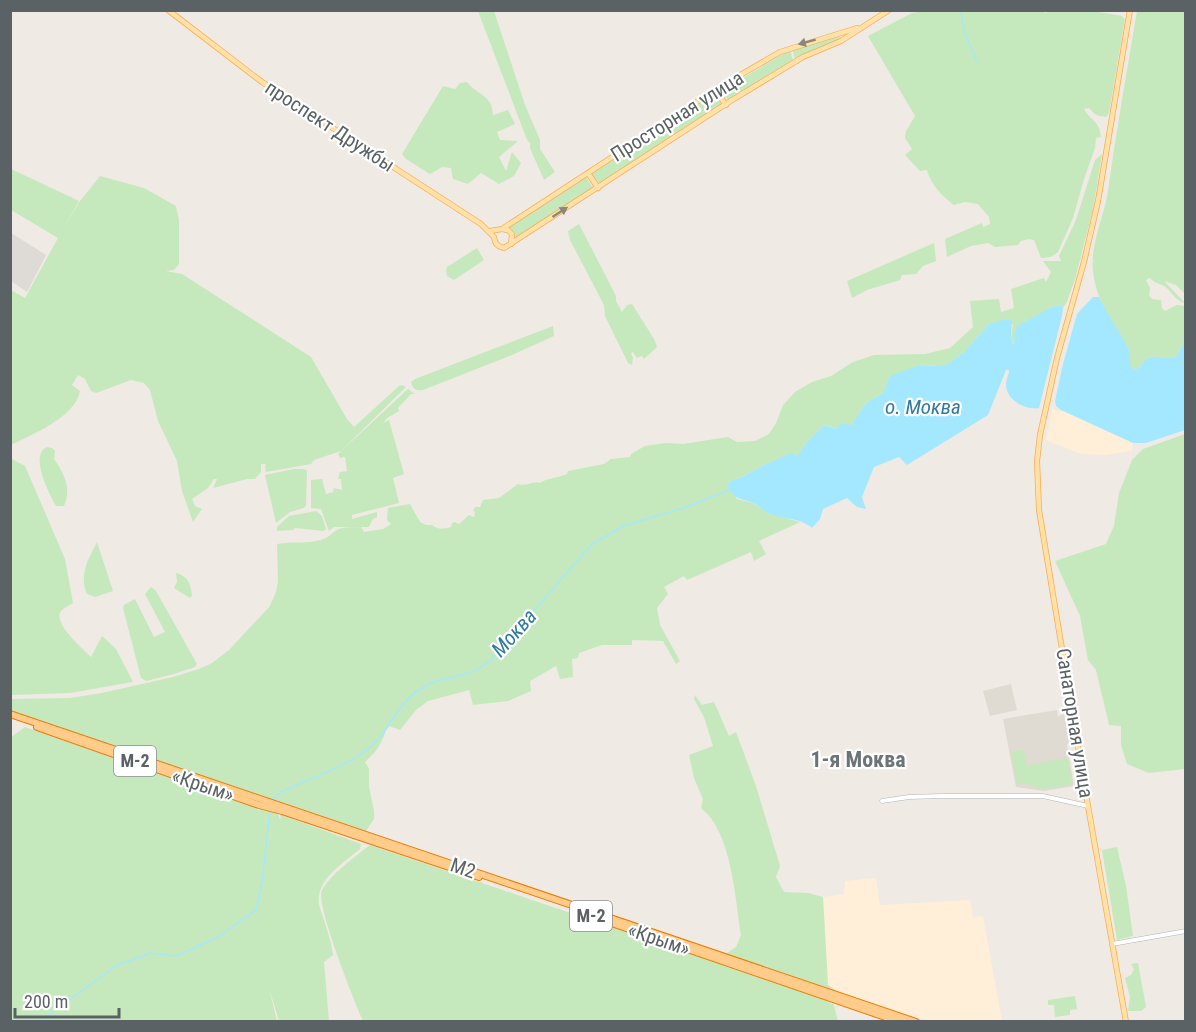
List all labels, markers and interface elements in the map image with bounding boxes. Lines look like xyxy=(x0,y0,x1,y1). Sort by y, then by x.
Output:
one-way arrow xyxy=(797,38,816,48)
street label: Просторная улица xyxy=(606,66,748,166)
street label: проспект Дружбы xyxy=(261,75,399,177)
one-way arrow xyxy=(552,207,568,218)
water label: о. Моква xyxy=(885,395,961,419)
water label: Моква xyxy=(487,604,541,662)
street label: Санаторная улица xyxy=(1051,647,1099,799)
road number: М-2 xyxy=(114,746,156,776)
district label: 1-я Моква xyxy=(810,747,906,772)
street label: «Крым» xyxy=(169,763,237,807)
street label: М2 xyxy=(447,853,479,883)
road number: М-2 xyxy=(570,901,612,931)
street label: «Крым» xyxy=(625,917,693,961)
scale bar xyxy=(15,981,118,1019)
text: 200 m xyxy=(24,991,68,1012)

